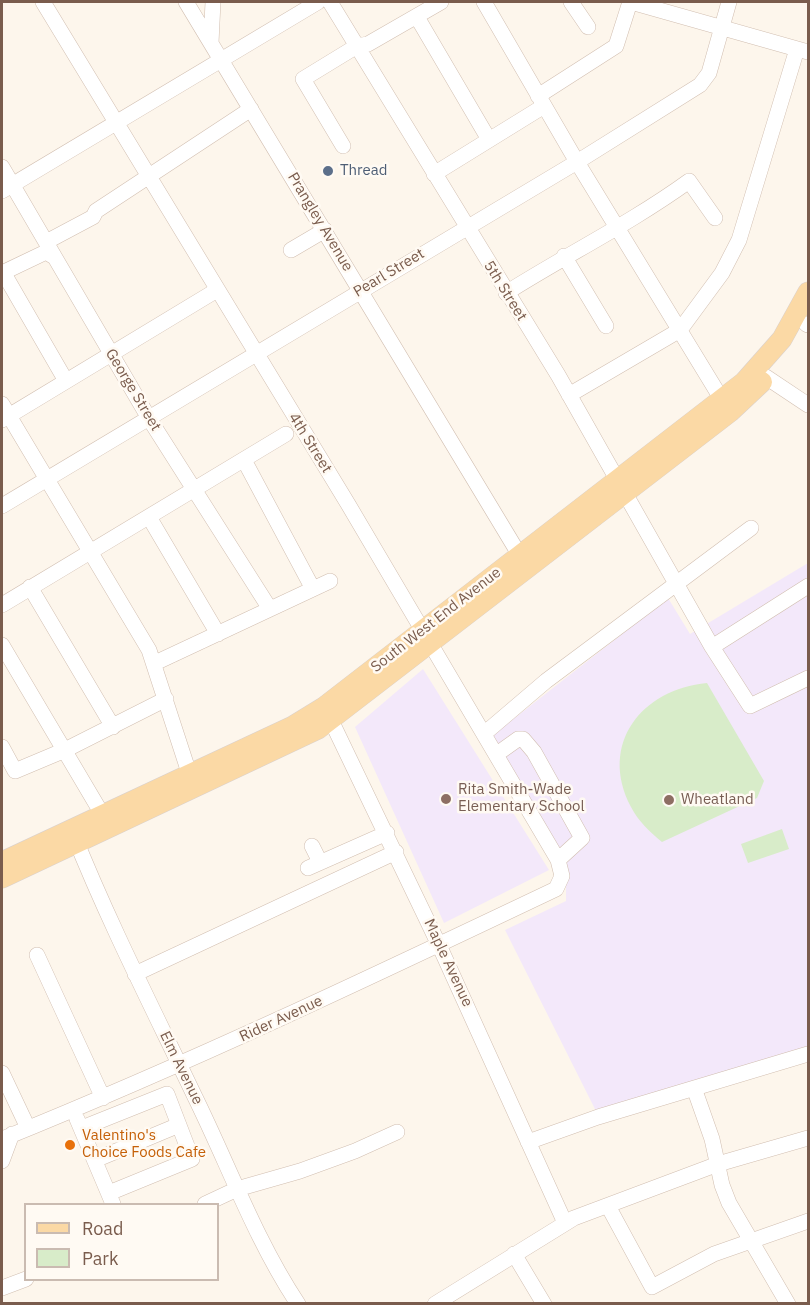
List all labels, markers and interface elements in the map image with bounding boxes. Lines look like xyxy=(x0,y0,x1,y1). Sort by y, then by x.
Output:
place label: Thread xyxy=(340,162,387,180)
marker: Thread xyxy=(321,164,335,178)
street label: Prangley Avenue xyxy=(283,169,357,275)
street label: Pearl Street xyxy=(350,245,428,301)
street label: 5th Street xyxy=(479,258,531,324)
street label: George Street xyxy=(101,346,165,434)
street label: 4th Street xyxy=(284,410,336,476)
street label: South West End Avenue xyxy=(367,564,505,676)
place label: Rita Smith-Wade Elementary School xyxy=(458,781,585,816)
place label: Wheatland xyxy=(681,791,754,809)
marker: Rita Smith-Wade Elementary School xyxy=(439,792,453,806)
marker: Wheatland xyxy=(662,793,676,807)
street label: Maple Avenue xyxy=(420,916,476,1010)
street label: Rider Avenue xyxy=(237,992,325,1046)
street label: Elm Avenue xyxy=(155,1028,207,1108)
place label: Valentino's Choice Foods Cafe xyxy=(82,1127,206,1162)
marker: Valentino's Choice Foods Cafe xyxy=(63,1138,77,1152)
legend xyxy=(24,1203,219,1281)
text: Road xyxy=(82,1217,123,1240)
text: Park xyxy=(82,1247,118,1270)

